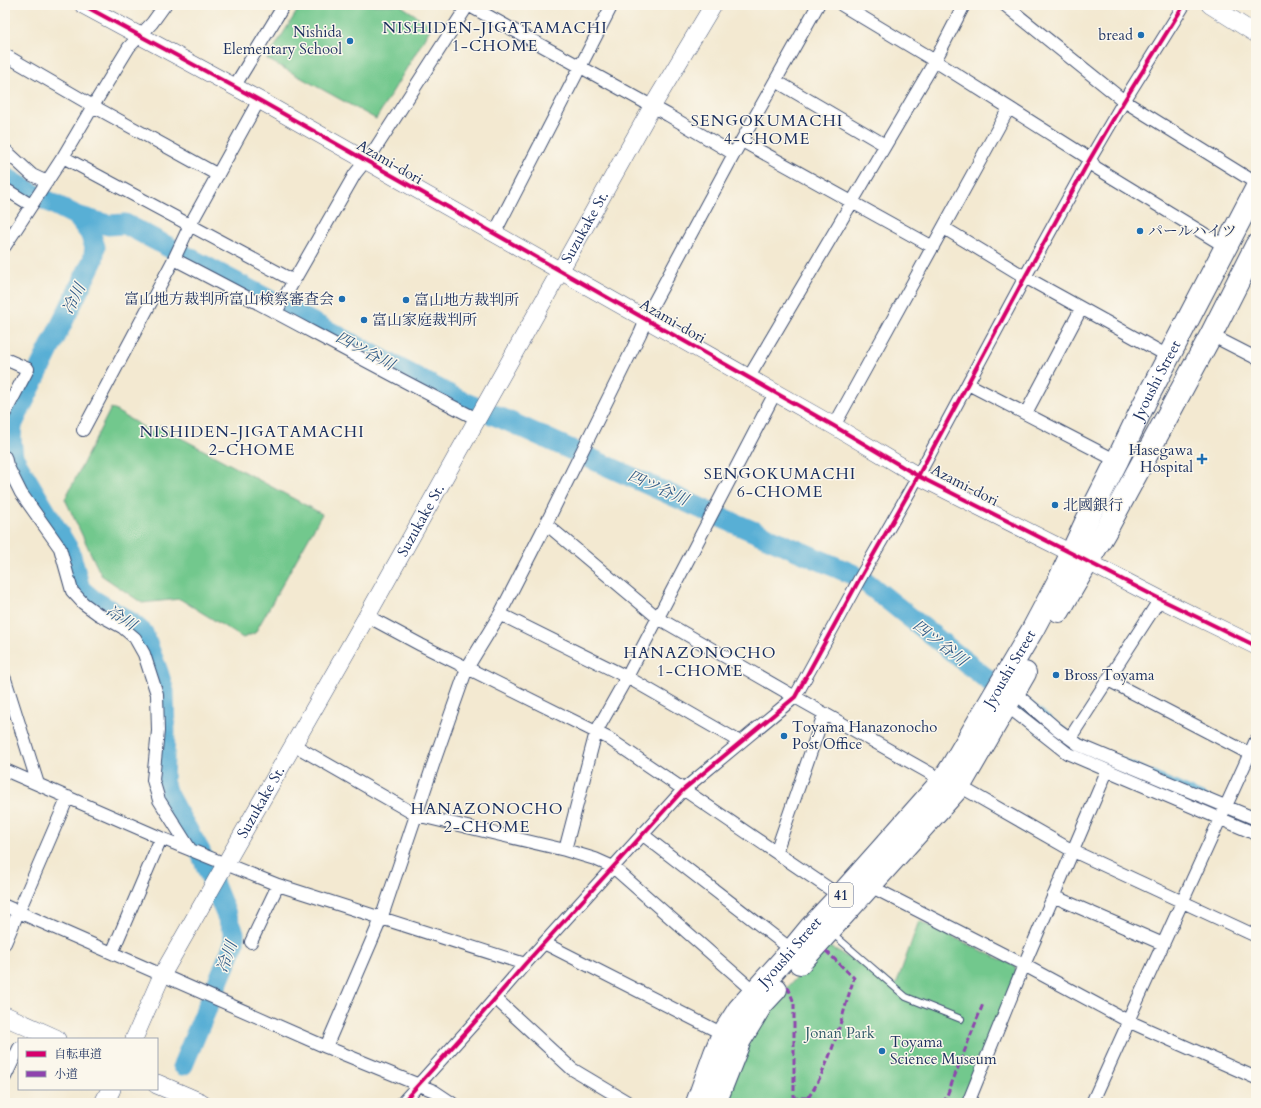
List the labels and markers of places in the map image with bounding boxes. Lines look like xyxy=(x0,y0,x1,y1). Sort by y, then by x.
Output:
place label: Nishida Elementary School xyxy=(223,22,343,59)
place label: bread xyxy=(1098,25,1133,45)
marker: bread xyxy=(1136,30,1146,40)
marker: Nishida Elementary School xyxy=(345,36,355,46)
place label: パールハイツ xyxy=(1148,221,1237,241)
marker: パールハイツ xyxy=(1135,226,1145,236)
place label: 富山地方裁判所富山検察審査会 xyxy=(124,289,334,309)
place label: 富山地方裁判所 xyxy=(414,290,519,310)
marker: 富山地方裁判所富山検察審査会 xyxy=(337,294,347,304)
marker: 富山地方裁判所 xyxy=(401,295,411,305)
place label: 富山家庭裁判所 xyxy=(372,310,477,330)
marker: 富山家庭裁判所 xyxy=(359,315,369,325)
place label: Hasegawa Hospital xyxy=(1129,440,1194,477)
marker: Hasegawa Hospital xyxy=(1196,453,1208,465)
place label: 北國銀行 xyxy=(1063,495,1123,515)
marker: 北國銀行 xyxy=(1050,500,1060,510)
place label: Bross Toyama xyxy=(1064,665,1155,685)
marker: Bross Toyama xyxy=(1051,670,1061,680)
place label: Toyama Hanazonocho Post Office xyxy=(792,717,937,754)
marker: Toyama Hanazonocho Post Office xyxy=(779,731,789,741)
place label: Toyama Science Museum xyxy=(890,1032,997,1069)
marker: Toyama Science Museum xyxy=(877,1046,887,1056)

